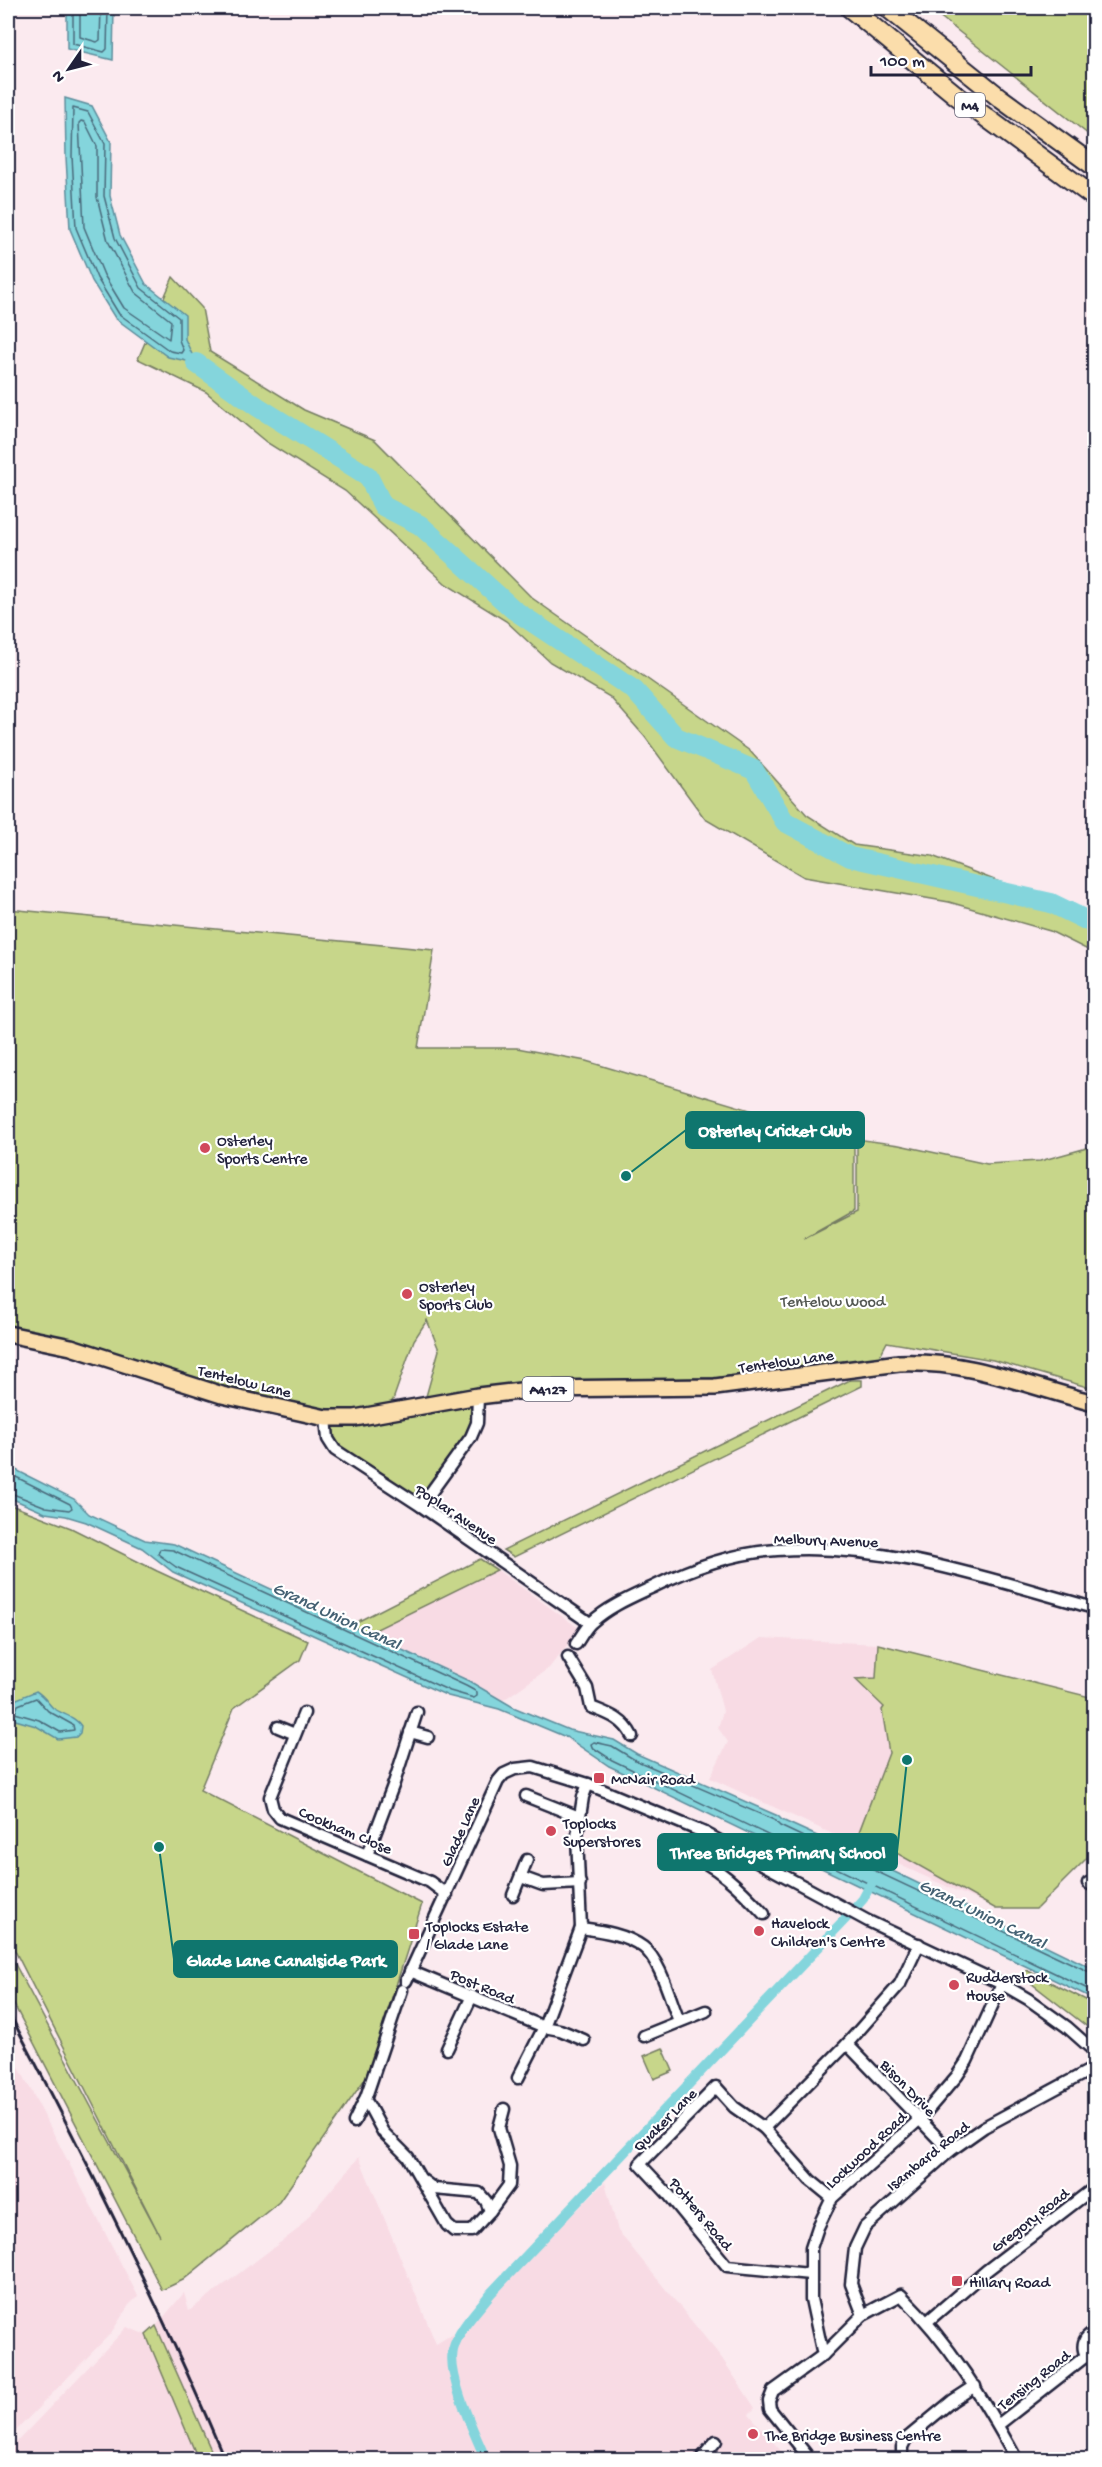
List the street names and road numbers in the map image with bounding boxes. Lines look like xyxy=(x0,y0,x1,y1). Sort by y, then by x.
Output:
road number: M4 xyxy=(955,93,985,117)
street label: Tentelow Lane xyxy=(737,1347,836,1380)
street label: Tentelow Lane xyxy=(195,1362,293,1404)
road number: A4127 xyxy=(522,1377,574,1401)
street label: Poplar Avenue xyxy=(410,1481,500,1551)
street label: Melbury Avenue xyxy=(773,1531,879,1554)
street label: Glade Lane xyxy=(438,1794,486,1870)
street label: Cookham Close xyxy=(295,1804,395,1861)
street label: Post Road xyxy=(446,1966,518,2011)
street label: Bison Drive xyxy=(874,2056,939,2123)
street label: Quaker Lane xyxy=(631,2085,703,2157)
street label: Lockwood Road xyxy=(823,2108,913,2194)
street label: Isambard Road xyxy=(884,2118,976,2197)
street label: Potters Road xyxy=(663,2174,736,2257)
street label: Gregory Road xyxy=(988,2184,1075,2258)
street label: Tensing Road xyxy=(994,2347,1076,2417)

